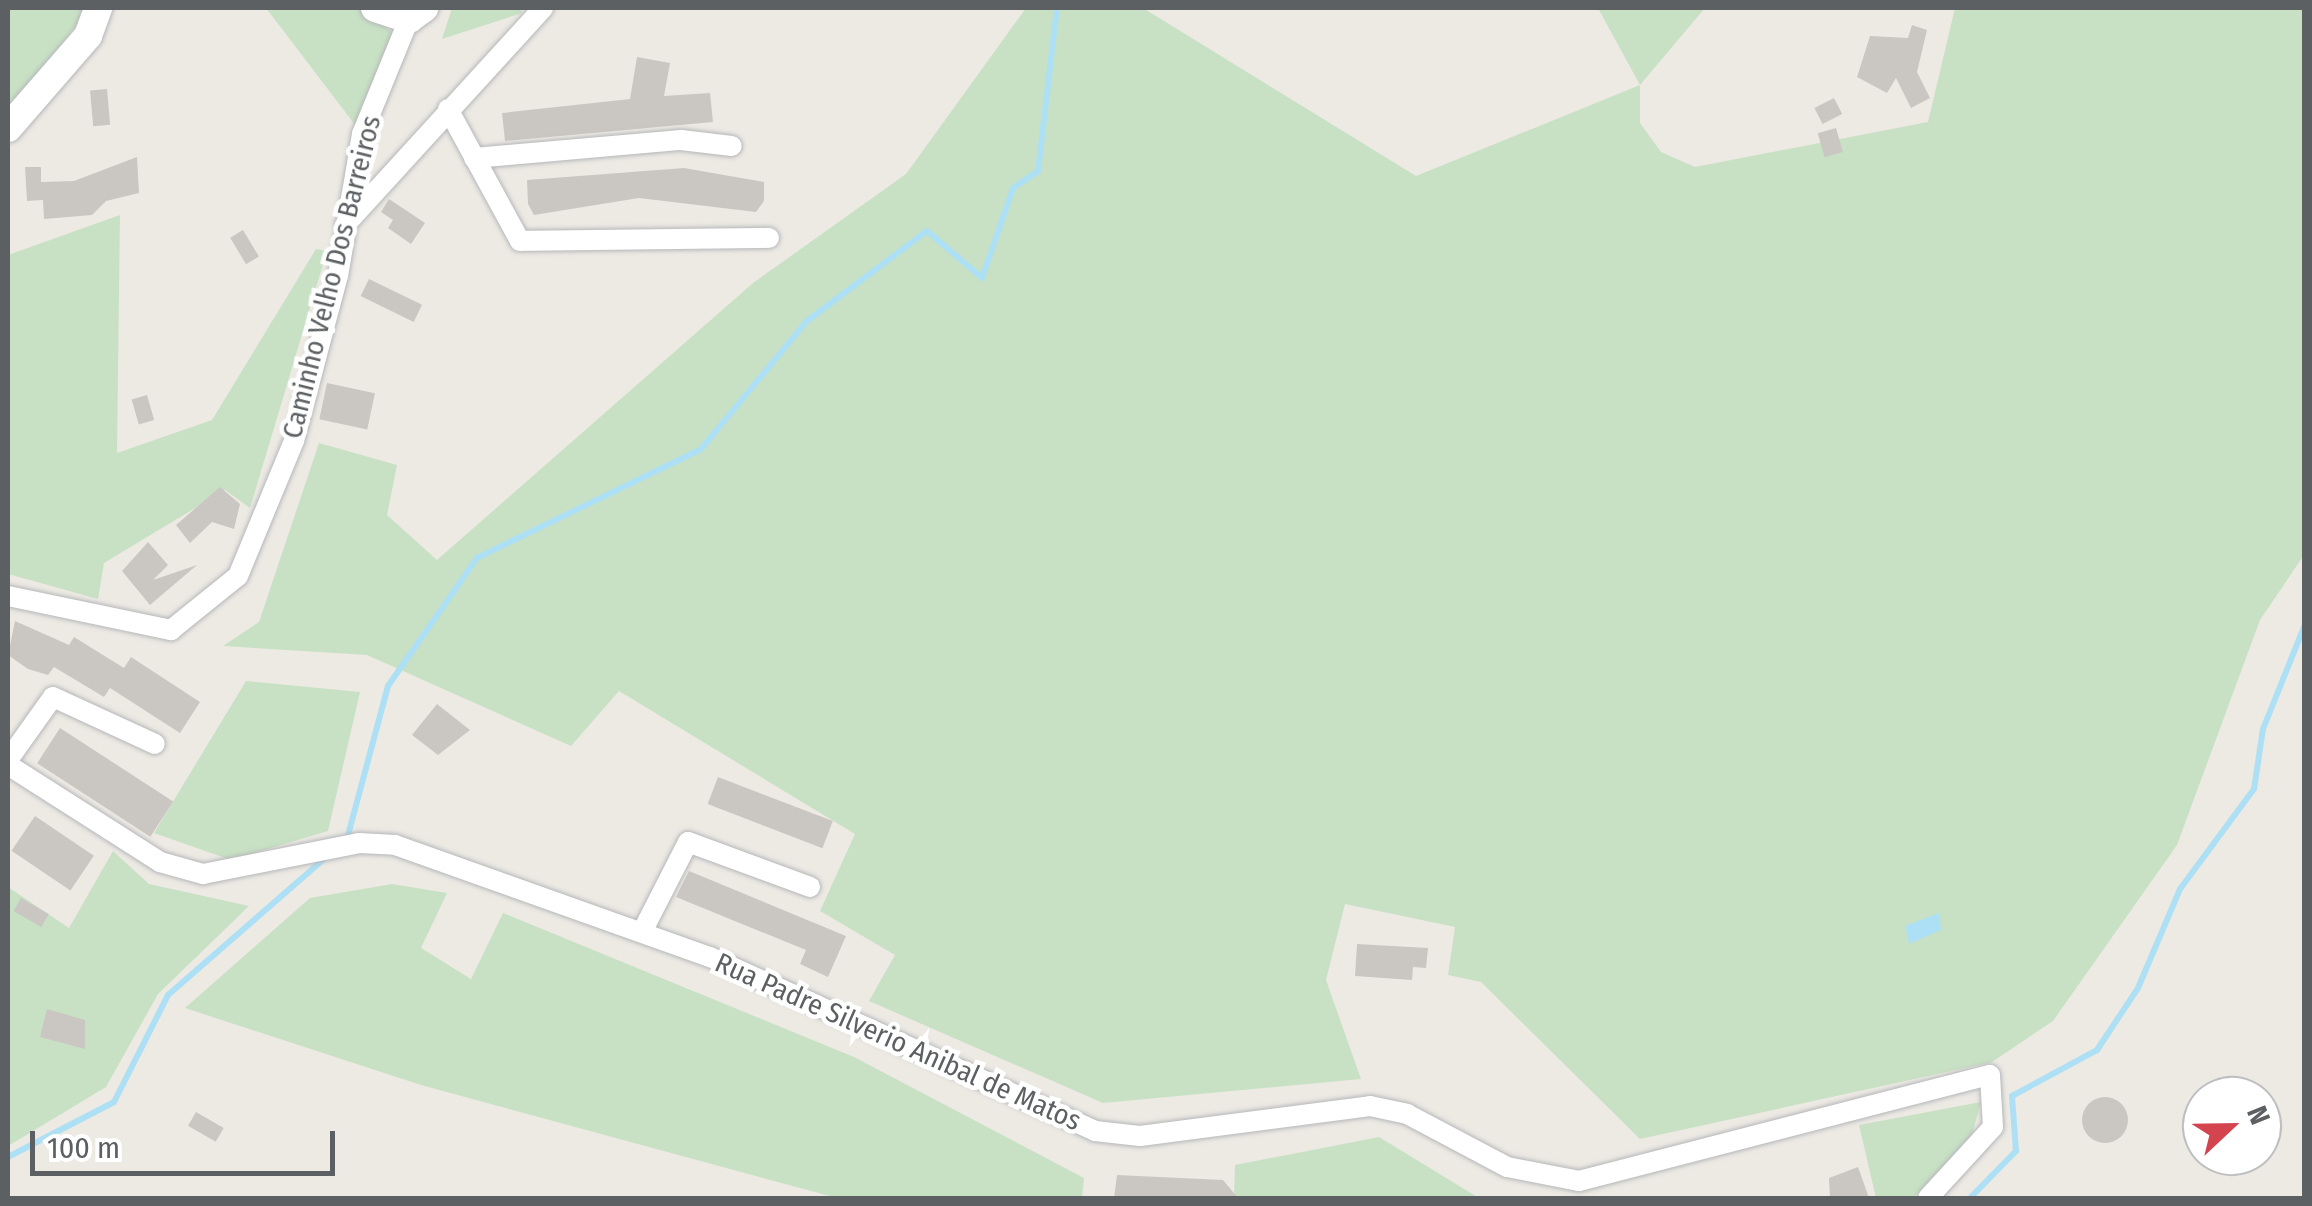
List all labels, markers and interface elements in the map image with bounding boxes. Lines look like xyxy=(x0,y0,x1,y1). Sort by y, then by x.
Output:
street label: Caminho Velho Dos Barreiros xyxy=(276,112,388,442)
street label: Rua Padre Silverio Anibal de Matos xyxy=(710,946,1086,1138)
north arrow xyxy=(2182,1076,2282,1176)
text: N xyxy=(2240,1101,2277,1129)
scale bar xyxy=(35,1111,340,1173)
text: 100 m xyxy=(47,1130,120,1166)

